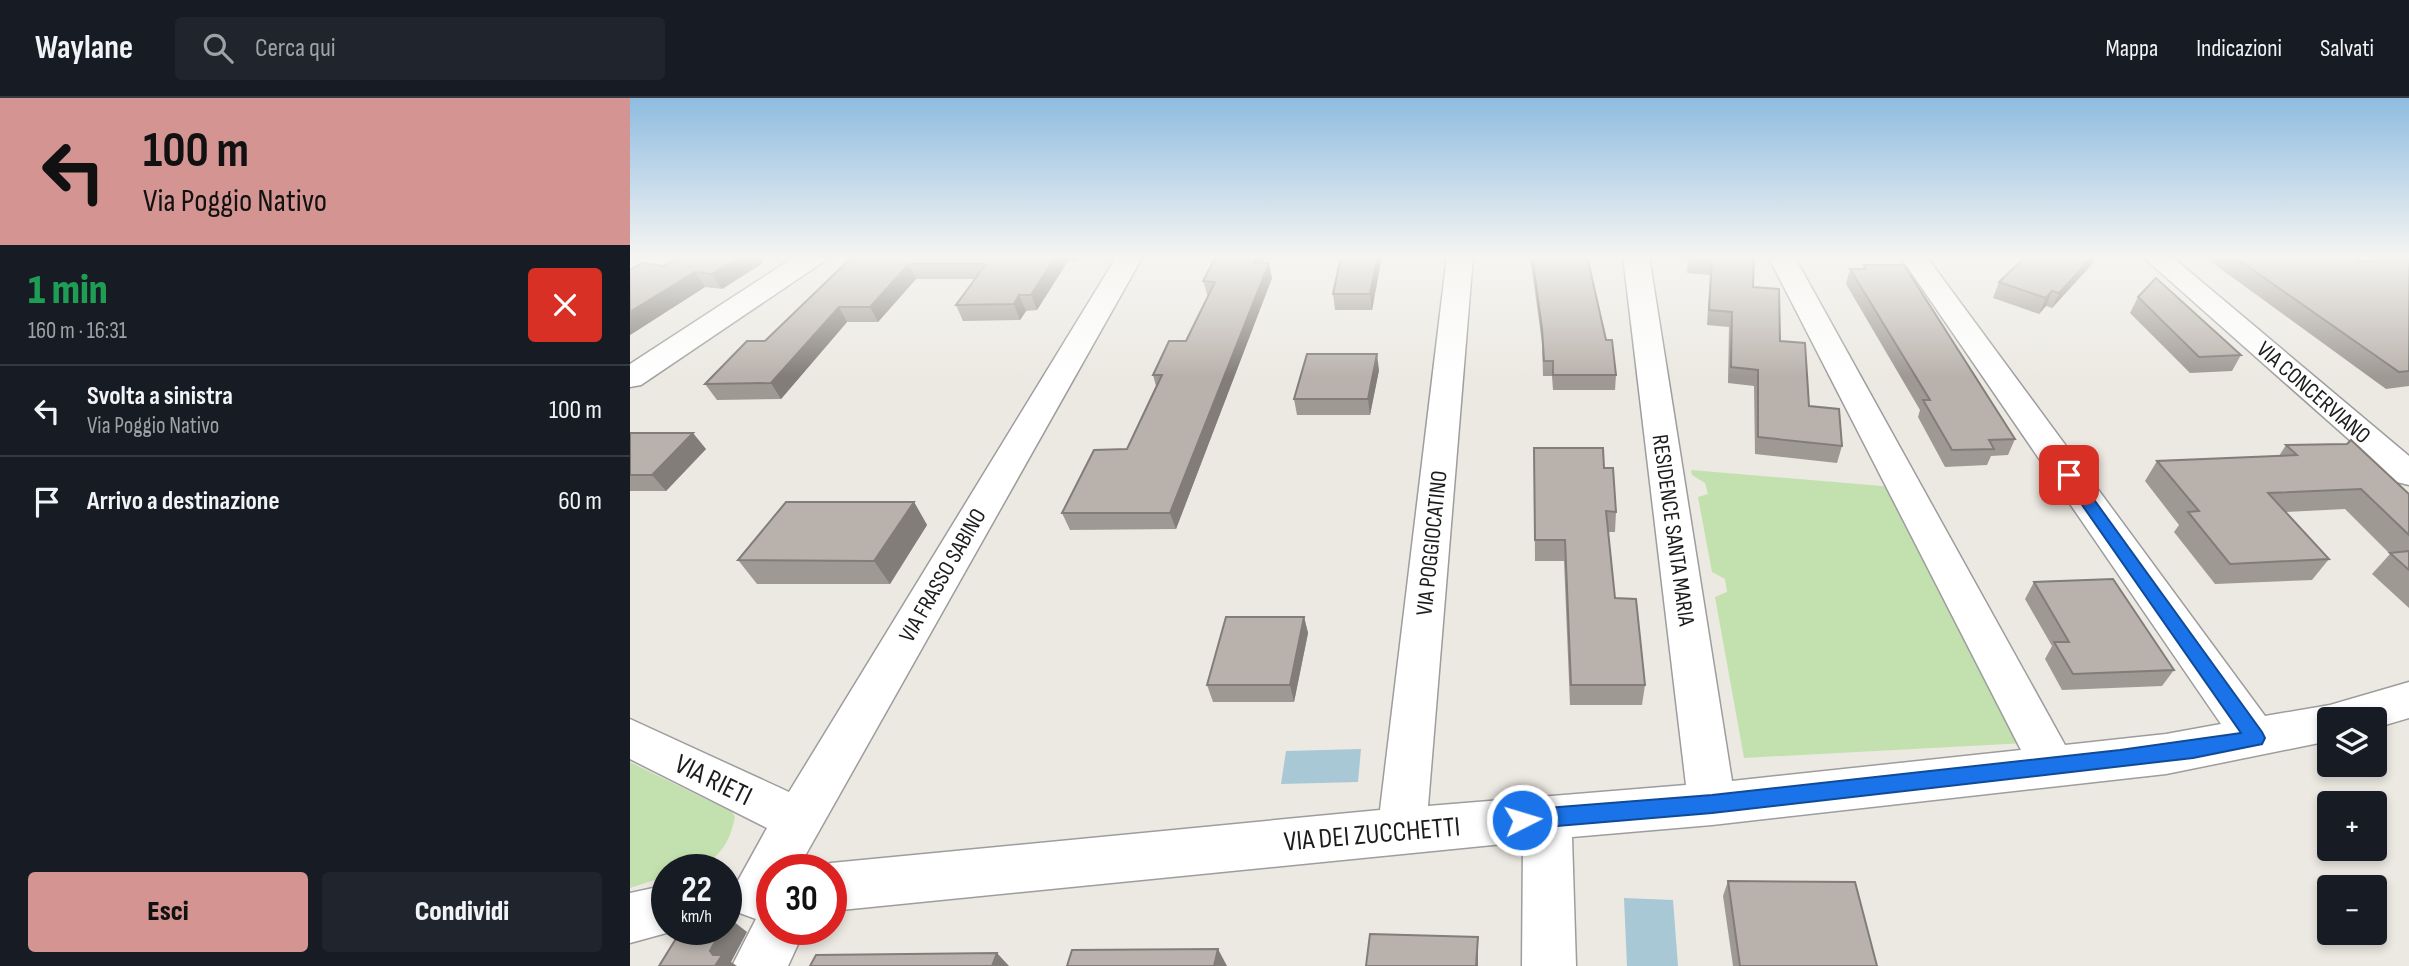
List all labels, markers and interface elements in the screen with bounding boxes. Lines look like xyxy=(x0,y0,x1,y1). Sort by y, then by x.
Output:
search box xyxy=(175,17,665,80)
text: Waylane xyxy=(35,28,133,68)
icon: search xyxy=(199,29,237,67)
text: Cerca qui xyxy=(255,33,336,64)
text: Mappa xyxy=(2106,34,2158,63)
text: Indicazioni xyxy=(2196,34,2282,63)
text: Salvati xyxy=(2320,34,2374,63)
text: 100 m xyxy=(143,122,249,181)
icon: left xyxy=(28,126,119,217)
text: Via Poggio Nativo xyxy=(143,182,327,221)
text: 1 min xyxy=(28,265,108,316)
button: close xyxy=(528,268,602,342)
text: 160 m · 16:31 xyxy=(28,317,127,345)
street label: VIA CONCERVIANO xyxy=(2251,336,2376,450)
text: Svolta a sinistra xyxy=(87,381,233,412)
icon: left xyxy=(28,392,66,430)
text: 100 m xyxy=(549,395,602,426)
text: Via Poggio Nativo xyxy=(87,412,219,440)
street label: RESIDENCE SANTA MARIA xyxy=(1646,432,1700,628)
pin xyxy=(2039,445,2099,505)
icon: arrive xyxy=(2050,456,2088,494)
street label: VIA POGGIOCATINO xyxy=(1410,469,1454,617)
icon: arrive xyxy=(28,483,66,521)
text: Arrivo a destinazione xyxy=(87,486,280,517)
text: 60 m xyxy=(558,486,602,517)
street label: VIA FRASSO SABINO xyxy=(893,504,992,647)
map controls xyxy=(2317,707,2387,945)
button: layers xyxy=(2317,707,2387,777)
street label: VIA RIETI xyxy=(669,748,757,813)
position arrow xyxy=(1485,783,1559,857)
button: + xyxy=(2317,791,2387,861)
street label: VIA DEI ZUCCHETTI xyxy=(1283,810,1462,859)
speed limit sign: 30 xyxy=(756,854,847,945)
text: 22 xyxy=(681,869,712,912)
button: Esci xyxy=(28,872,308,952)
button: Condividi xyxy=(322,872,602,952)
button: − xyxy=(2317,875,2387,945)
text: km/h xyxy=(681,906,712,927)

